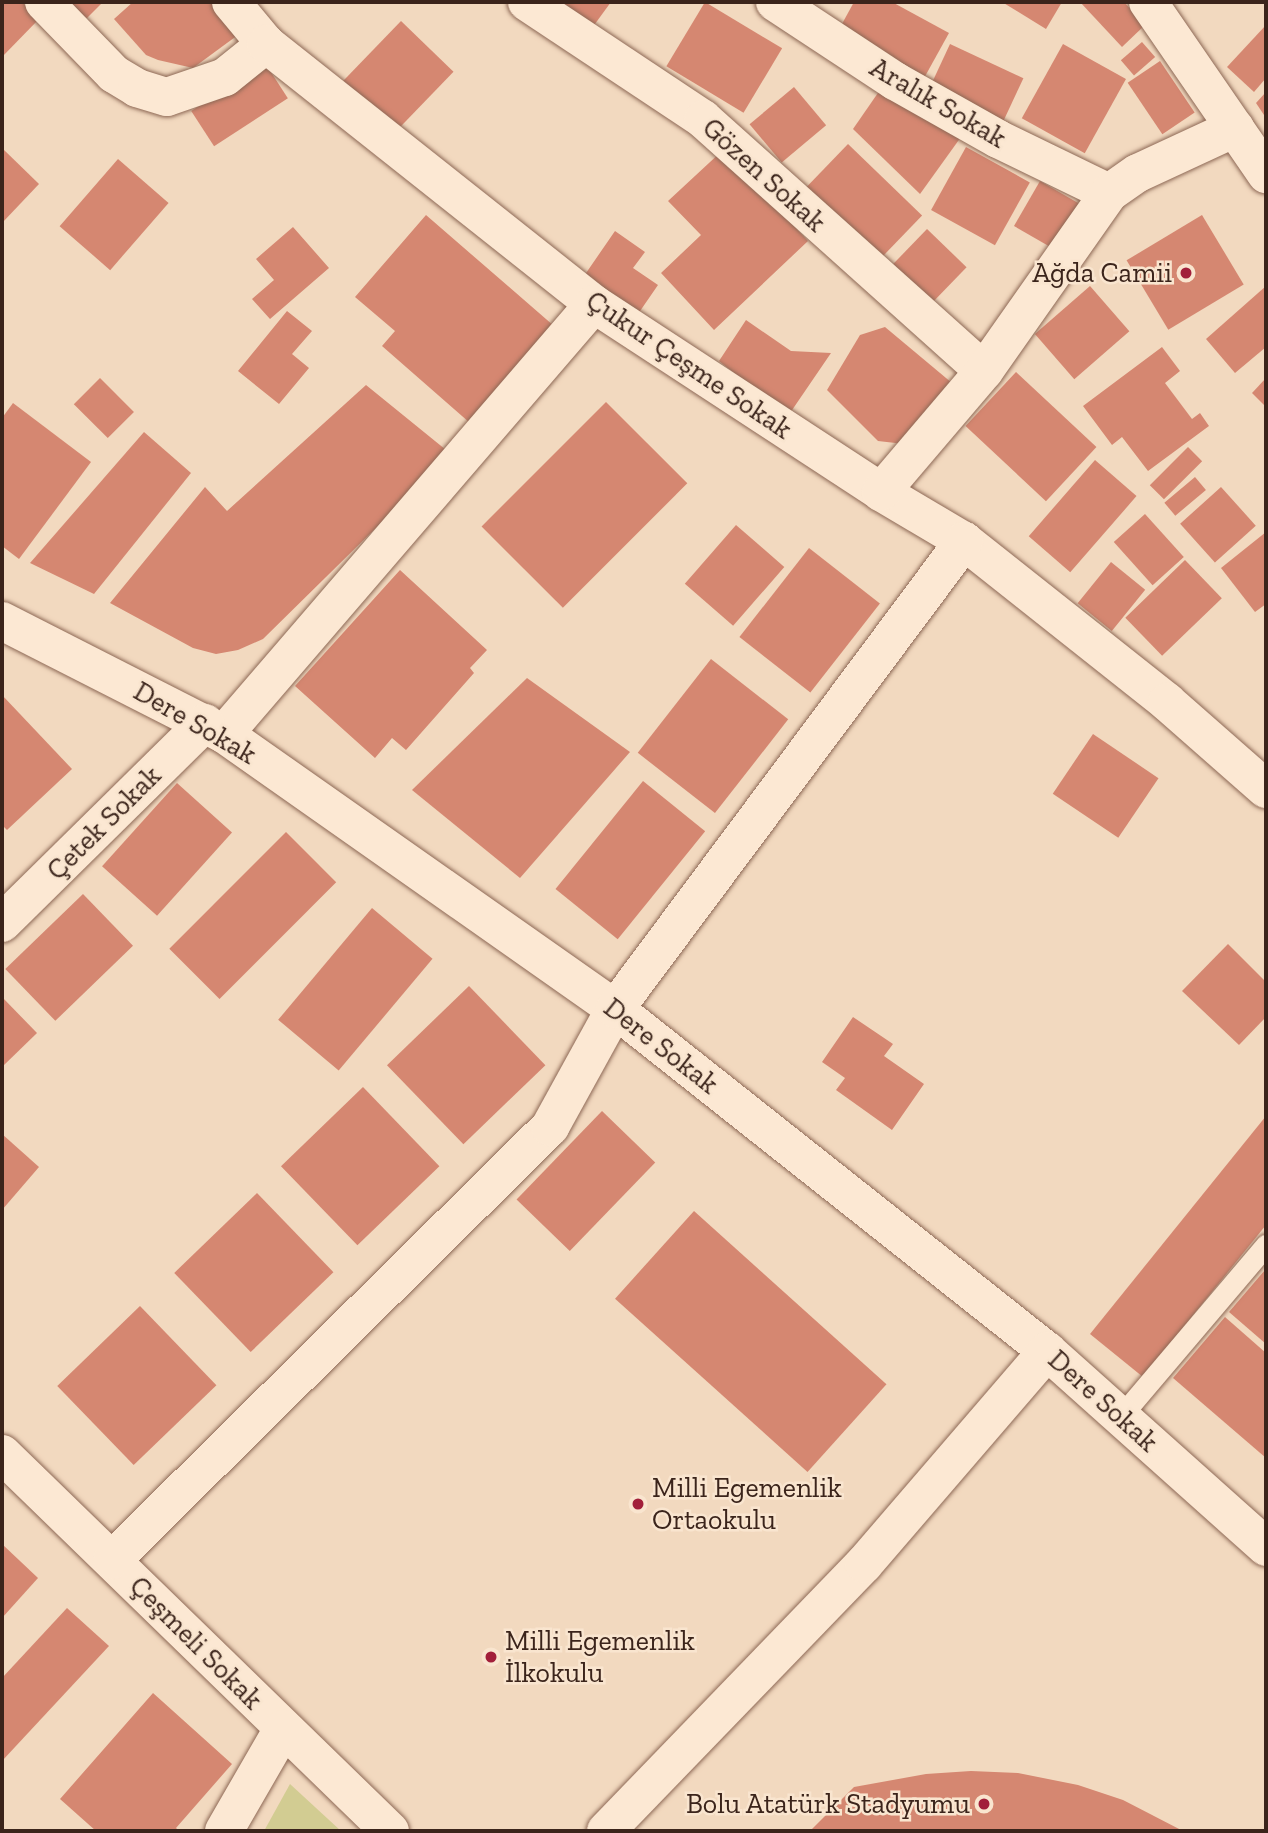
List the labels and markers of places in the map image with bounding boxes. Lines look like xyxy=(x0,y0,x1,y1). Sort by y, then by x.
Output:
place label: Ağda Camii xyxy=(1032,256,1172,290)
marker: Ağda Camii xyxy=(1178,265,1194,281)
place label: Milli Egemenlik Ortaokulu xyxy=(652,1471,842,1537)
marker: Milli Egemenlik Ortaokulu xyxy=(630,1496,646,1512)
place label: Milli Egemenlik İlkokulu xyxy=(505,1624,695,1690)
marker: Milli Egemenlik İlkokulu xyxy=(483,1649,499,1665)
place label: Bolu Atatürk Stadyumu xyxy=(685,1787,970,1821)
marker: Bolu Atatürk Stadyumu xyxy=(976,1796,992,1812)

